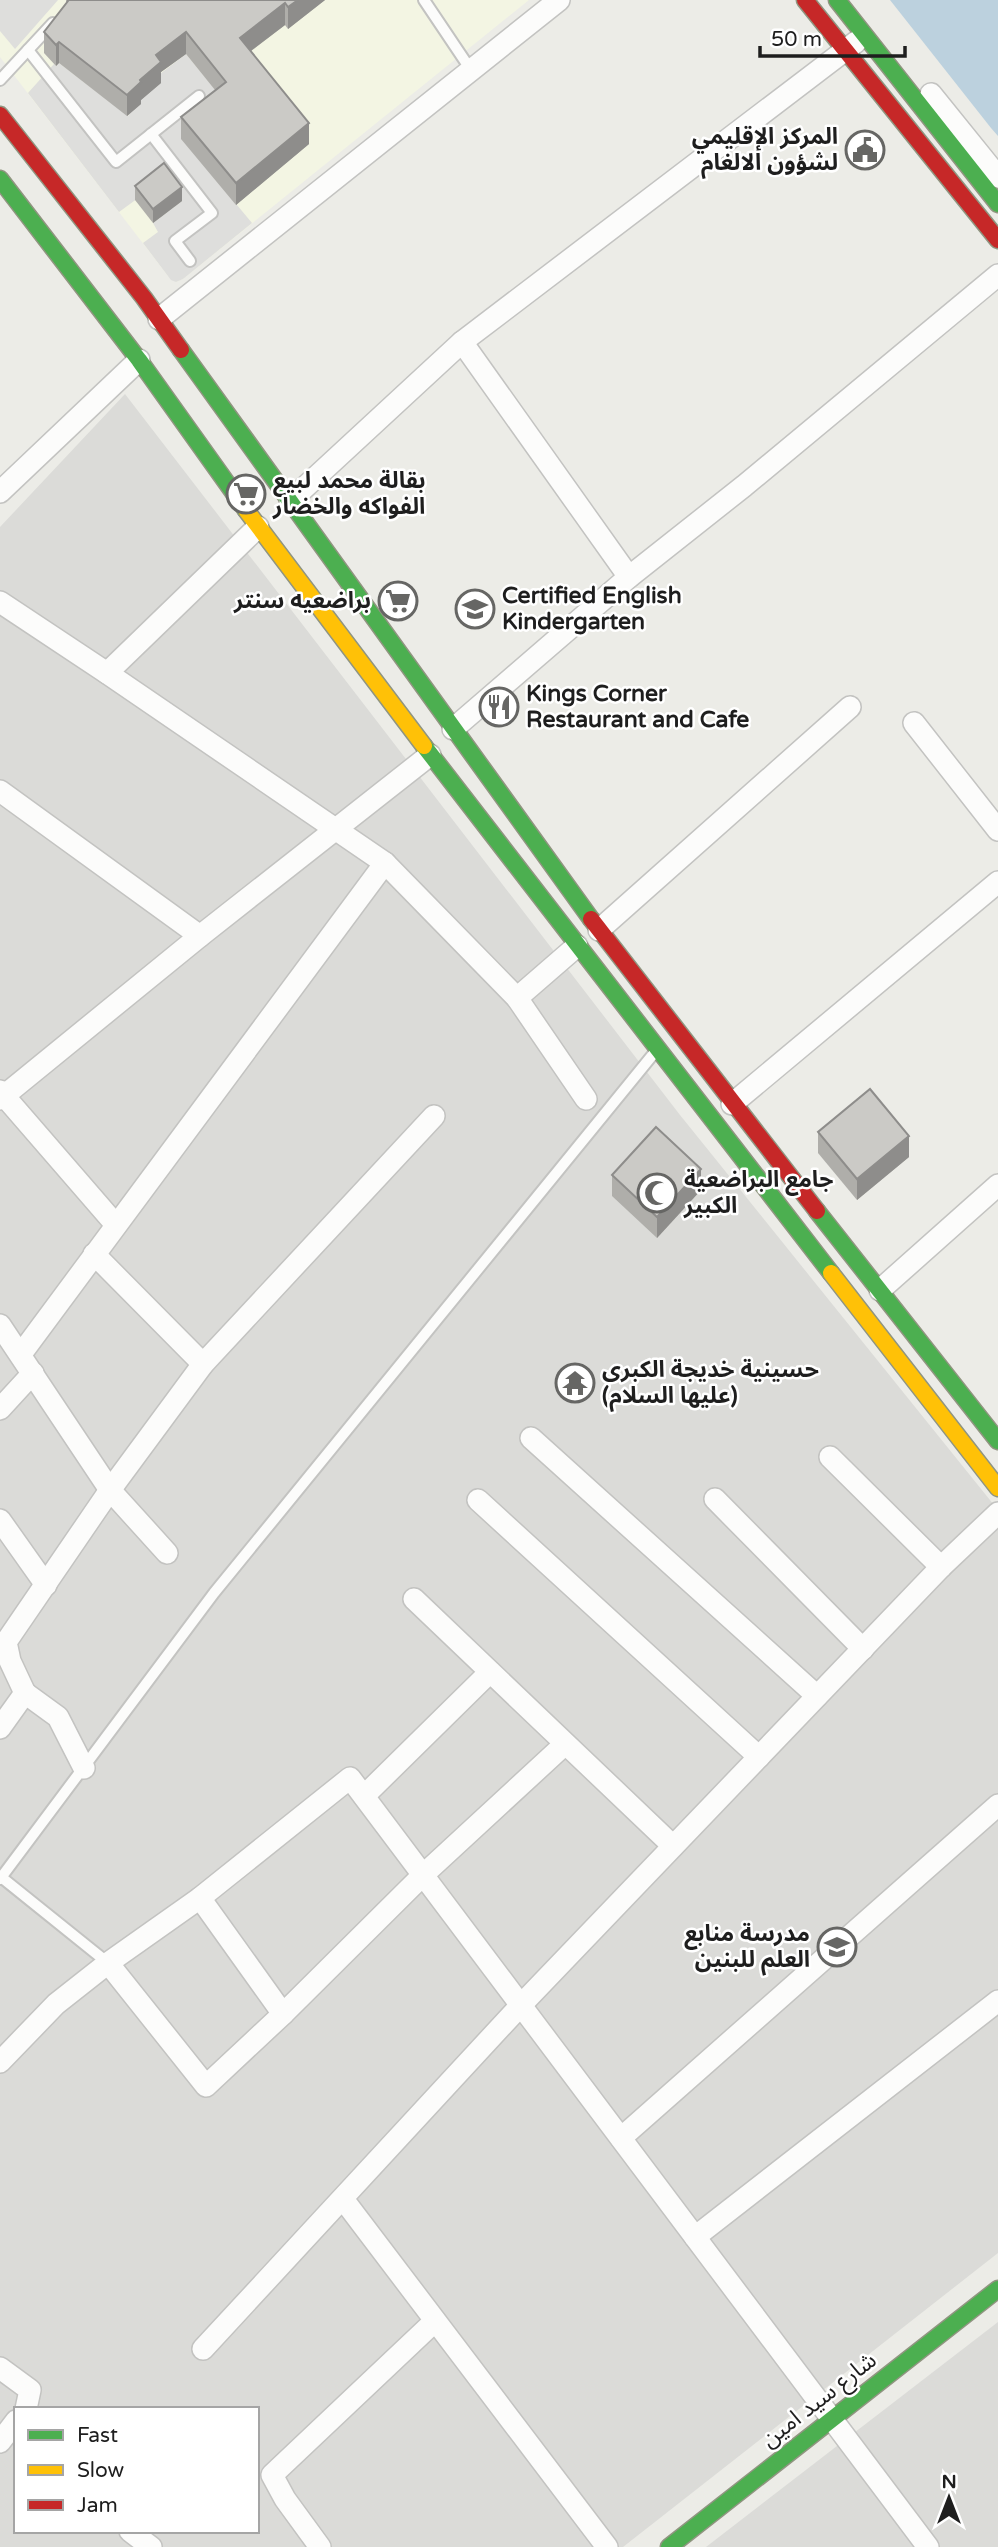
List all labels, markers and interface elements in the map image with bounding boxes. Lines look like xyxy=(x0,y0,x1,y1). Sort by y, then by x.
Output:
scale bar xyxy=(760,14,905,58)
text: 50 m xyxy=(771,27,822,52)
place label: المركز الإقليمي لشؤون الالغام xyxy=(692,123,838,180)
public building icon: المركز الإقليمي لشؤون الالغام xyxy=(844,129,886,171)
place label: بقالة محمد لبيع الفواكه والخضار xyxy=(272,467,425,521)
supermarket icon: بقالة محمد لبيع الفواكه والخضار xyxy=(225,473,267,515)
supermarket icon: براضعيه سنتر xyxy=(377,580,419,622)
place label: Certified English Kindergarten xyxy=(502,582,682,636)
place label: براضعيه سنتر xyxy=(233,587,371,615)
school or university icon: Certified English Kindergarten xyxy=(454,588,496,630)
place label: Kings Corner Restaurant and Cafe xyxy=(526,680,749,734)
restaurant icon: Kings Corner Restaurant and Cafe xyxy=(478,686,520,728)
place label: جامع البراضعية الكبير xyxy=(683,1166,834,1220)
mosque icon: جامع البراضعية الكبير xyxy=(636,1172,678,1214)
place label: حسينية خديجة الكبرى (عليها السلام) xyxy=(602,1356,819,1413)
temple icon: حسينية خديجة الكبرى (عليها السلام) xyxy=(554,1362,596,1404)
place label: مدرسة منابع العلم للبنين xyxy=(684,1920,810,1976)
school or university icon: مدرسة منابع العلم للبنين xyxy=(816,1926,858,1968)
street label: شارع سيد امين xyxy=(756,2346,883,2455)
legend xyxy=(14,2407,259,2533)
text: Fast xyxy=(77,2423,118,2448)
text: Slow xyxy=(77,2458,125,2483)
north arrow xyxy=(914,2463,984,2533)
text: N xyxy=(941,2471,957,2493)
text: Jam xyxy=(77,2493,118,2518)

